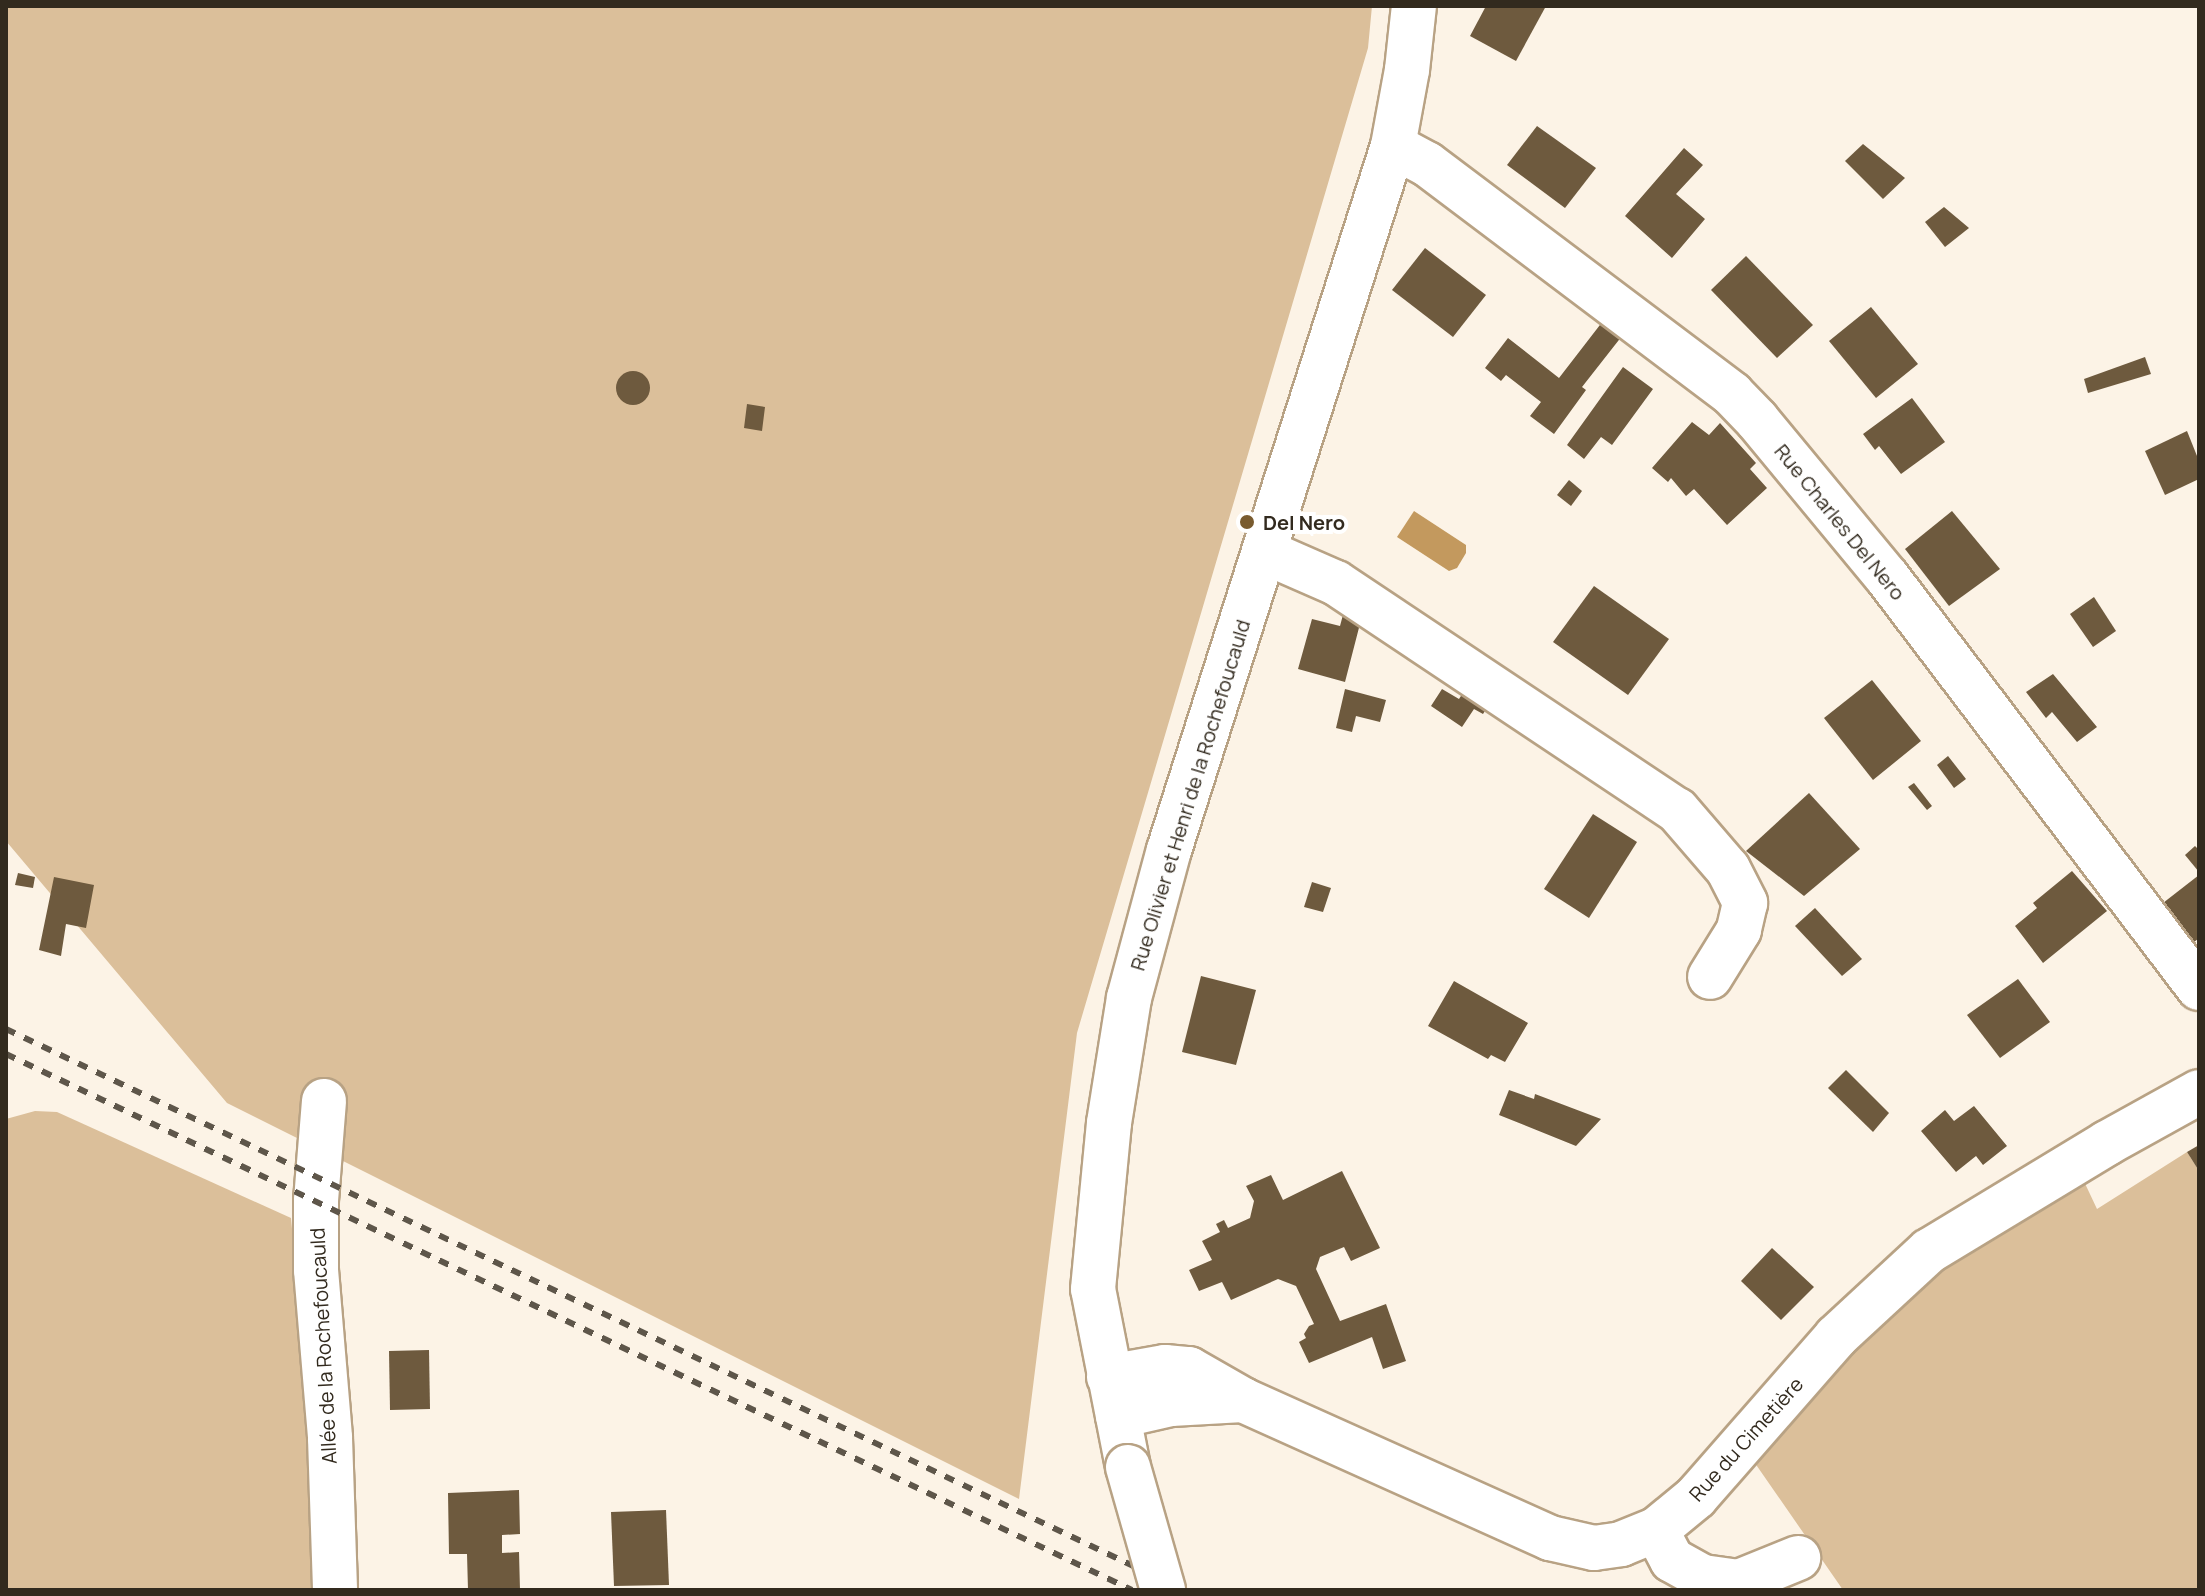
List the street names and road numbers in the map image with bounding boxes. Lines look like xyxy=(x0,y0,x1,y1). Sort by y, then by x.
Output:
street label: Rue Charles Del Nero xyxy=(1770,439,1910,605)
street label: Rue Olivier et Henri de la Rochefoucauld xyxy=(1125,617,1255,973)
street label: Allée de la Rochefoucauld xyxy=(305,1227,341,1465)
street label: Rue du Cimetière xyxy=(1684,1372,1808,1506)

